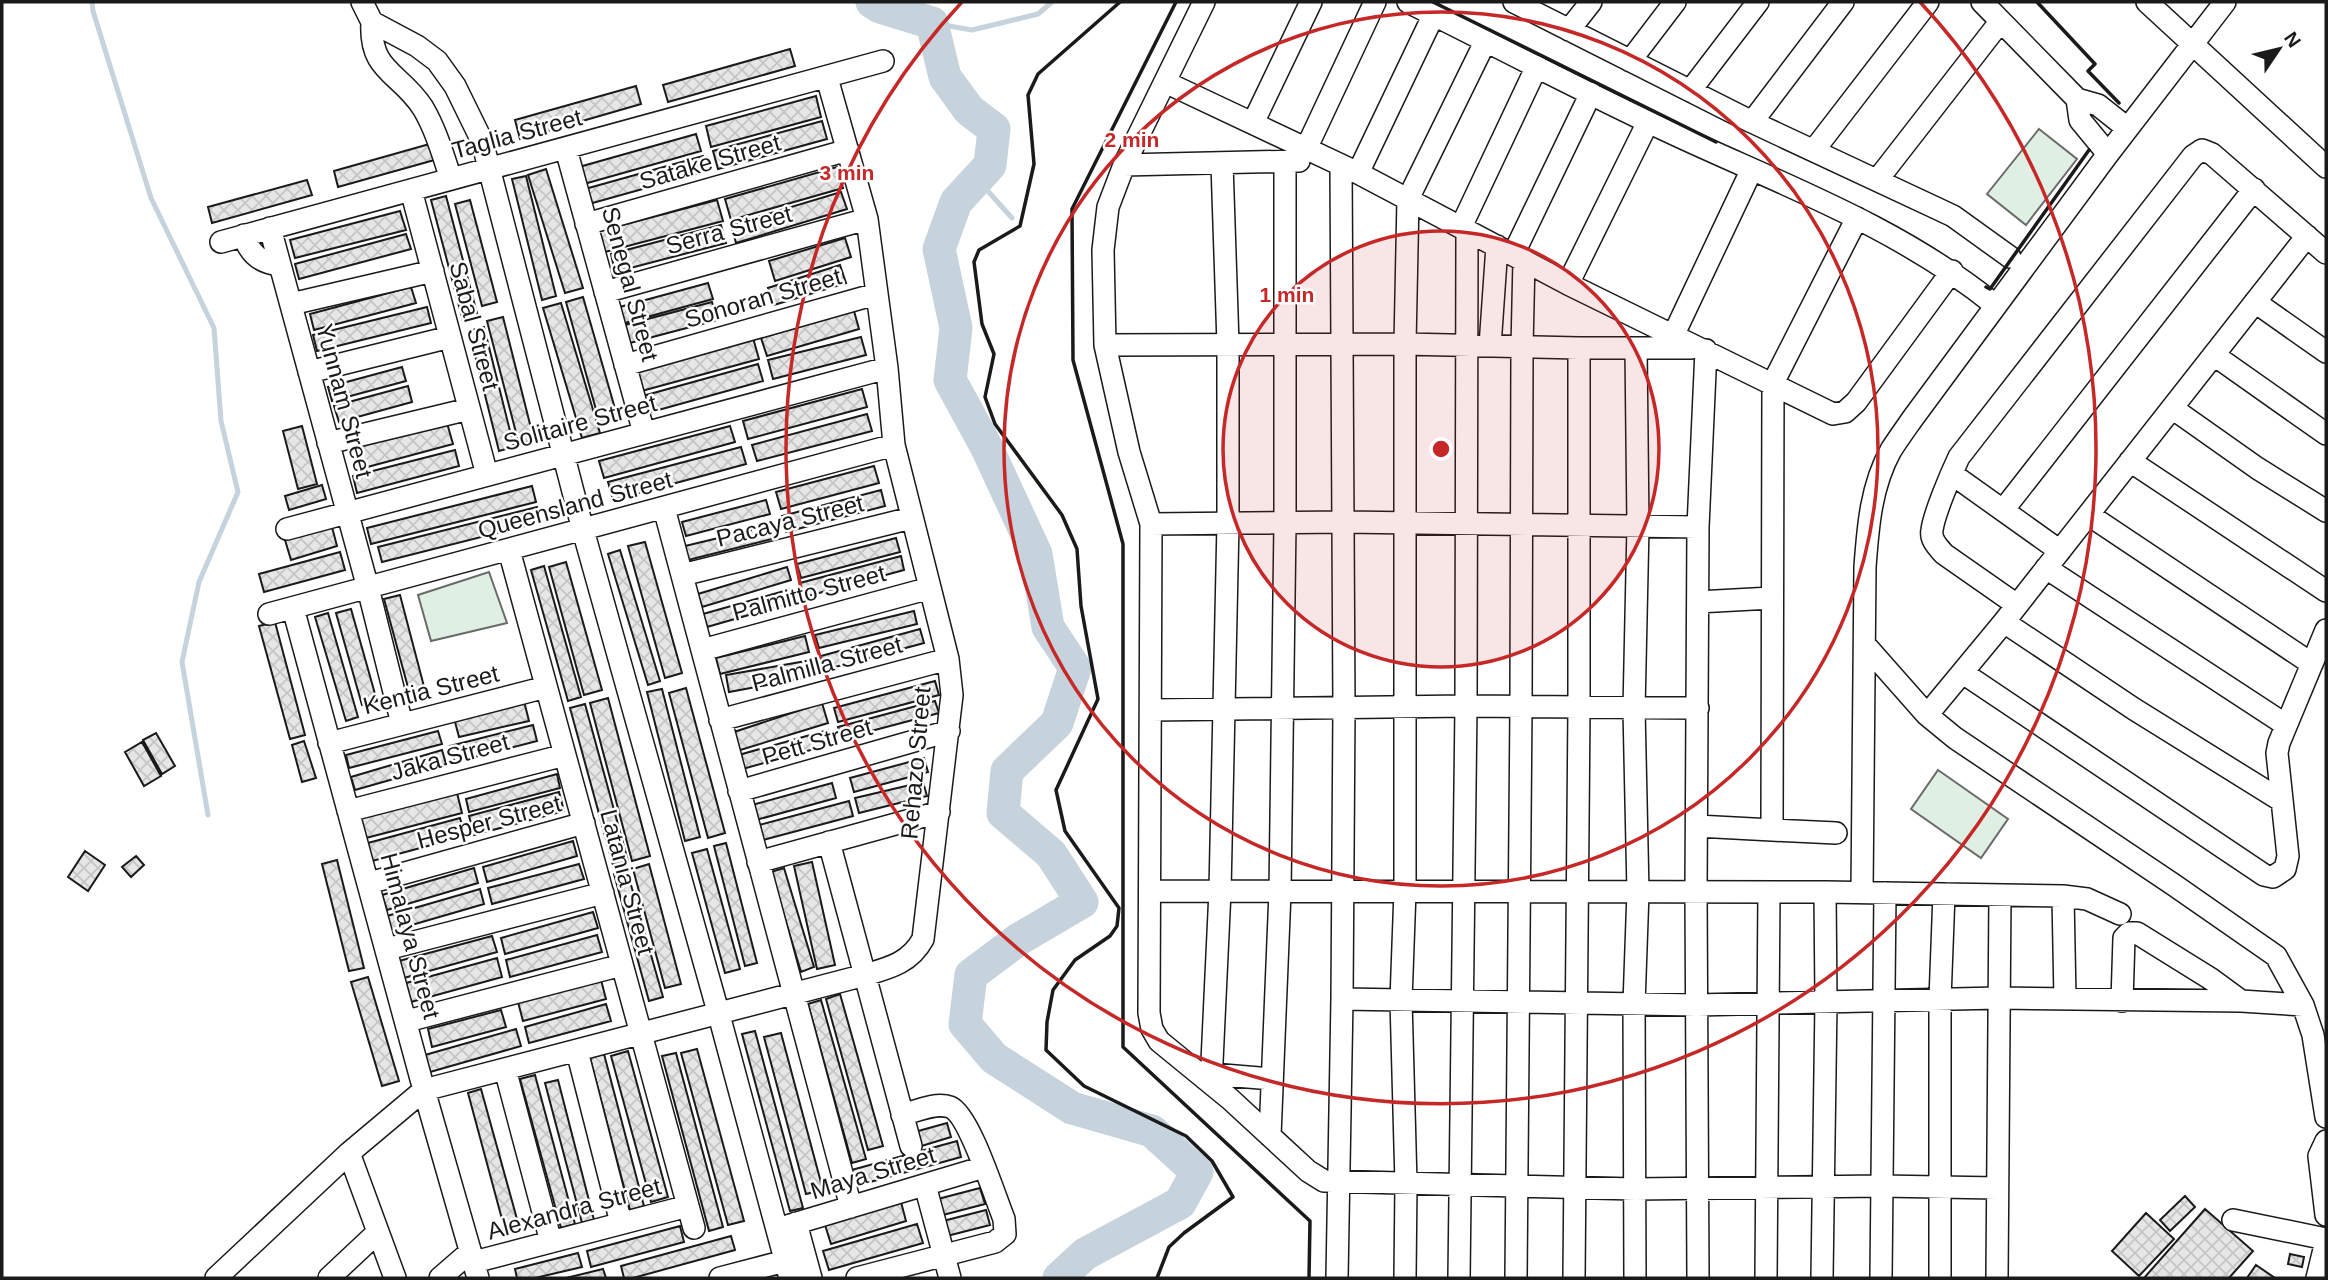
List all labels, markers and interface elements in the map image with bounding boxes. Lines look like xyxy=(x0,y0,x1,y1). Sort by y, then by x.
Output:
north arrow xyxy=(2244,14,2314,84)
text: N xyxy=(2280,28,2305,51)
street label: Taglia Street xyxy=(449,103,585,164)
street label: Satake Street xyxy=(636,128,784,195)
text: 2 min xyxy=(1105,128,1159,151)
text: 3 min xyxy=(820,161,874,184)
street label: Serra Street xyxy=(663,200,795,259)
street label: Senegal Street xyxy=(597,204,664,364)
street label: Sabal Street xyxy=(444,259,505,393)
street label: Sonoran Street xyxy=(682,262,844,333)
text: 1 min xyxy=(1260,283,1314,306)
street label: Yunnam Street xyxy=(311,321,378,481)
street label: Solitaire Street xyxy=(500,389,660,456)
centre of rings xyxy=(1429,437,1453,461)
street label: Queensland Street xyxy=(475,465,675,543)
street label: Pacaya Street xyxy=(713,489,867,552)
street label: Palmitto Street xyxy=(729,559,889,626)
street label: Palmilla Street xyxy=(749,630,905,697)
street label: Kentia Street xyxy=(360,660,502,719)
street label: Rehazo Street xyxy=(895,685,936,841)
street label: Pett Street xyxy=(759,713,875,770)
street label: Jaka Street xyxy=(388,728,512,785)
street label: Hesper Street xyxy=(414,789,564,854)
street label: Latania Street xyxy=(595,806,660,958)
street label: Himalaya Street xyxy=(375,850,446,1022)
street label: Maya Street xyxy=(807,1141,939,1204)
street label: Alexandra Street xyxy=(484,1172,664,1245)

